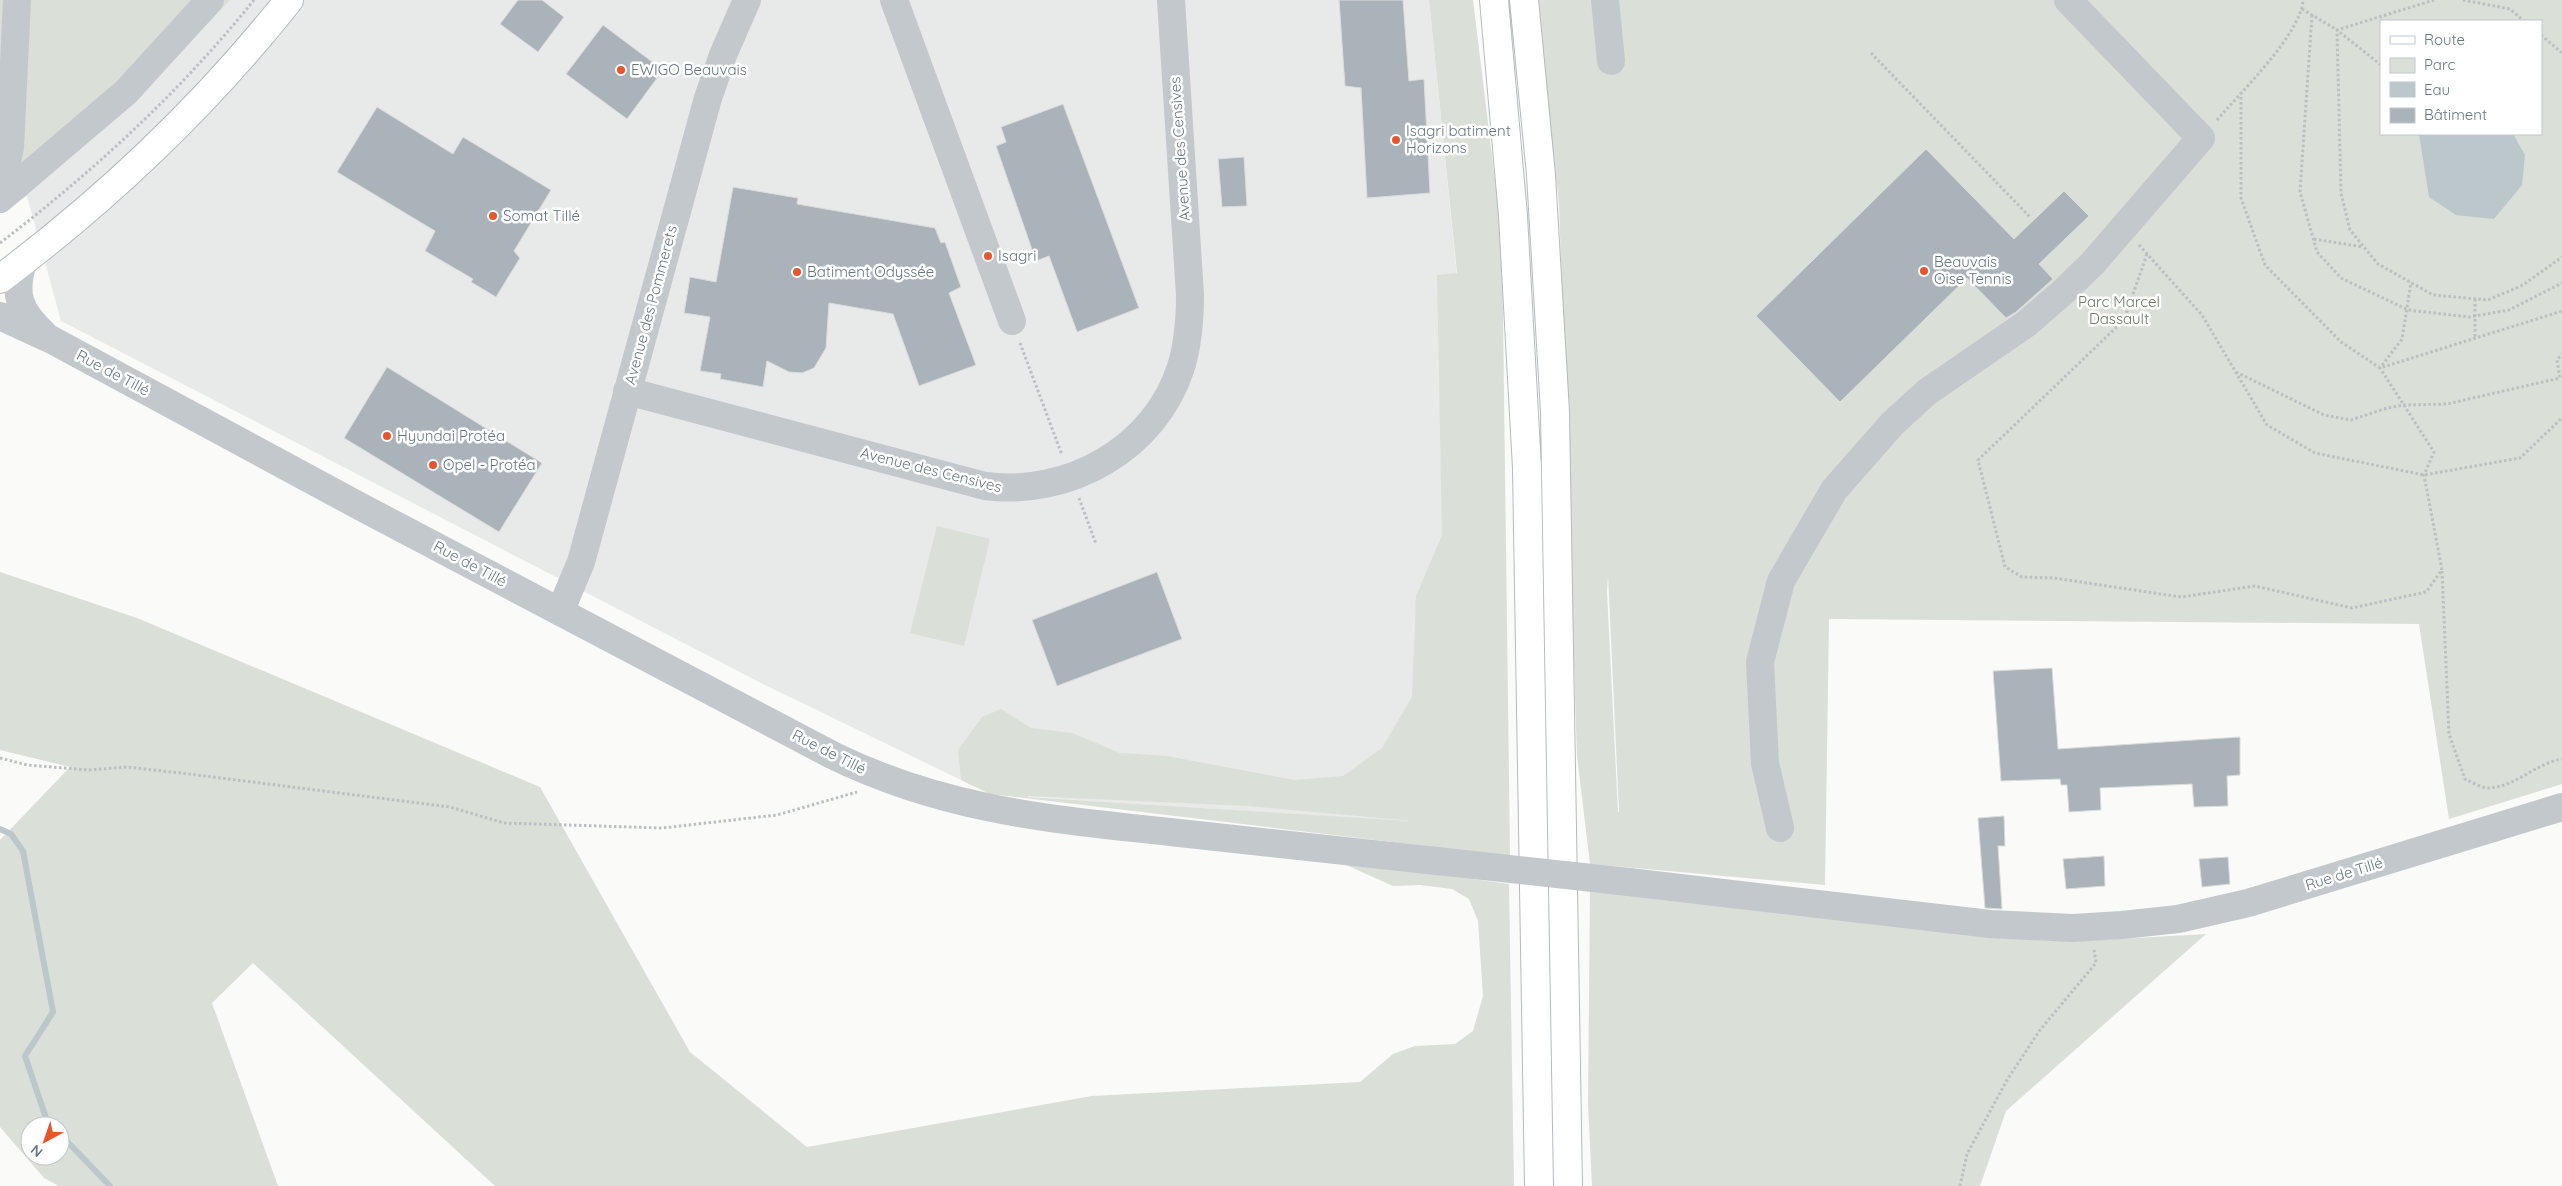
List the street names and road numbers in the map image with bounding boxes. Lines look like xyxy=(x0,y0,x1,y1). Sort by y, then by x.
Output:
street label: Avenue des Censives xyxy=(1165,76,1194,222)
street label: Avenue des Pommerets xyxy=(620,223,681,387)
street label: Rue de Tillé xyxy=(73,345,153,400)
street label: Avenue des Censives xyxy=(859,443,1004,496)
street label: Rue de Tillé xyxy=(430,536,510,591)
street label: Rue de Tillé xyxy=(789,725,869,778)
street label: Rue de Tillé xyxy=(2303,853,2385,894)

